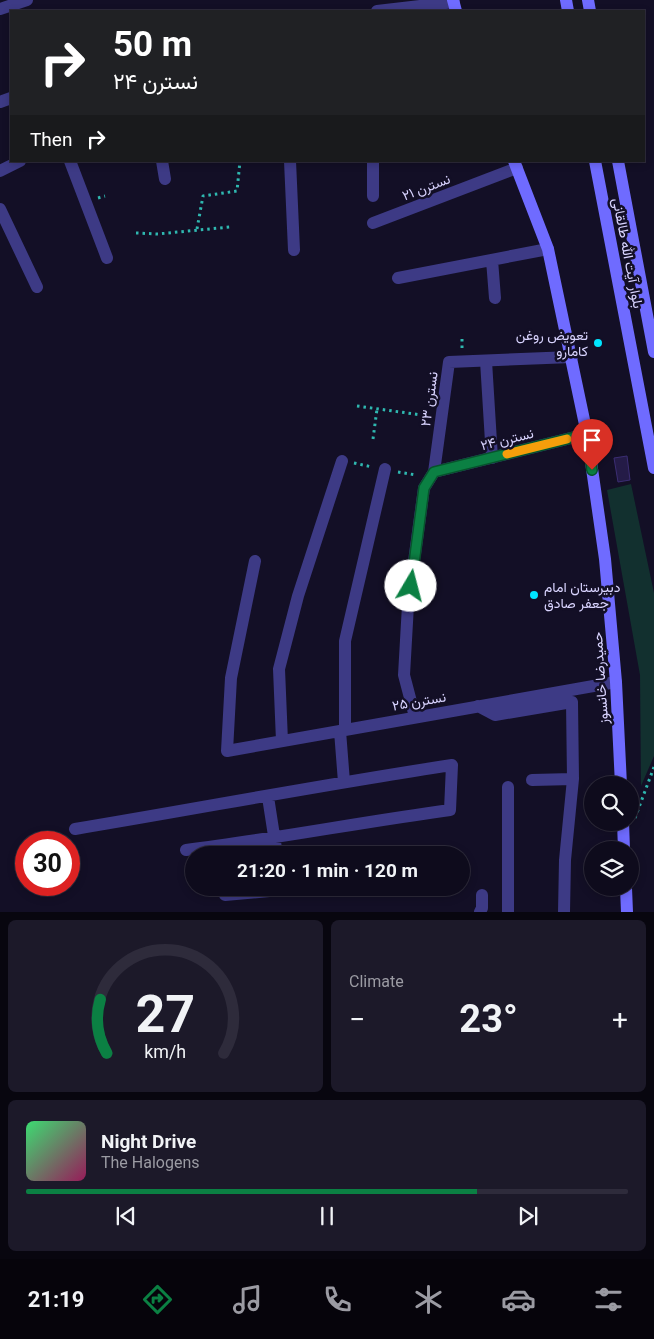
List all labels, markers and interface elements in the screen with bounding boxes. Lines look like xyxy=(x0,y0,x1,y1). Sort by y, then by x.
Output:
text: 50 m xyxy=(113,24,192,65)
icon: right xyxy=(30,30,95,95)
text: نسترن ۲۴ xyxy=(113,69,198,94)
icon: right xyxy=(82,125,110,153)
text: Then xyxy=(30,128,72,151)
street label: نسترن ۲۱ xyxy=(400,171,453,204)
street label: بلوار آیت الله طالقانی xyxy=(608,196,647,310)
place label: تعویض روغن کامارو xyxy=(516,327,588,360)
marker: تعویض روغن کامارو xyxy=(592,337,604,349)
street label: نسترن ۲۳ xyxy=(417,370,442,428)
pin xyxy=(571,419,613,470)
street label: نسترن ۲۴ xyxy=(479,425,535,454)
icon: arrive xyxy=(578,426,606,454)
position arrow xyxy=(384,559,436,611)
place label: دبیرستان امام جعفر صادق xyxy=(544,579,621,612)
marker: دبیرستان امام جعفر صادق xyxy=(528,589,540,601)
street label: حمیدرضا خانسوز xyxy=(589,631,612,726)
street label: نسترن ۲۵ xyxy=(391,688,447,715)
map controls xyxy=(584,776,639,896)
button: search xyxy=(584,776,639,831)
speed limit sign: 30 xyxy=(15,831,80,896)
button: layers xyxy=(584,841,639,896)
text: 21:20 · 1 min · 120 m xyxy=(237,859,418,882)
text: Climate xyxy=(349,972,404,991)
text: 27 xyxy=(136,984,195,1045)
text: 23° xyxy=(459,997,518,1041)
text: − xyxy=(349,1003,365,1036)
text: + xyxy=(612,1003,628,1036)
text: km/h xyxy=(145,1041,186,1062)
text: Night Drive xyxy=(101,1130,196,1153)
text: The Halogens xyxy=(101,1153,200,1172)
icon: previous xyxy=(112,1202,140,1230)
icon: pause xyxy=(313,1202,341,1230)
icon: next xyxy=(514,1202,542,1230)
icon: directions xyxy=(140,1282,175,1317)
icon: music xyxy=(230,1282,265,1317)
icon: phone xyxy=(320,1282,355,1317)
icon: climate xyxy=(411,1282,446,1317)
icon: car xyxy=(501,1282,536,1317)
icon: filters xyxy=(591,1282,626,1317)
text: 21:19 xyxy=(28,1287,84,1312)

